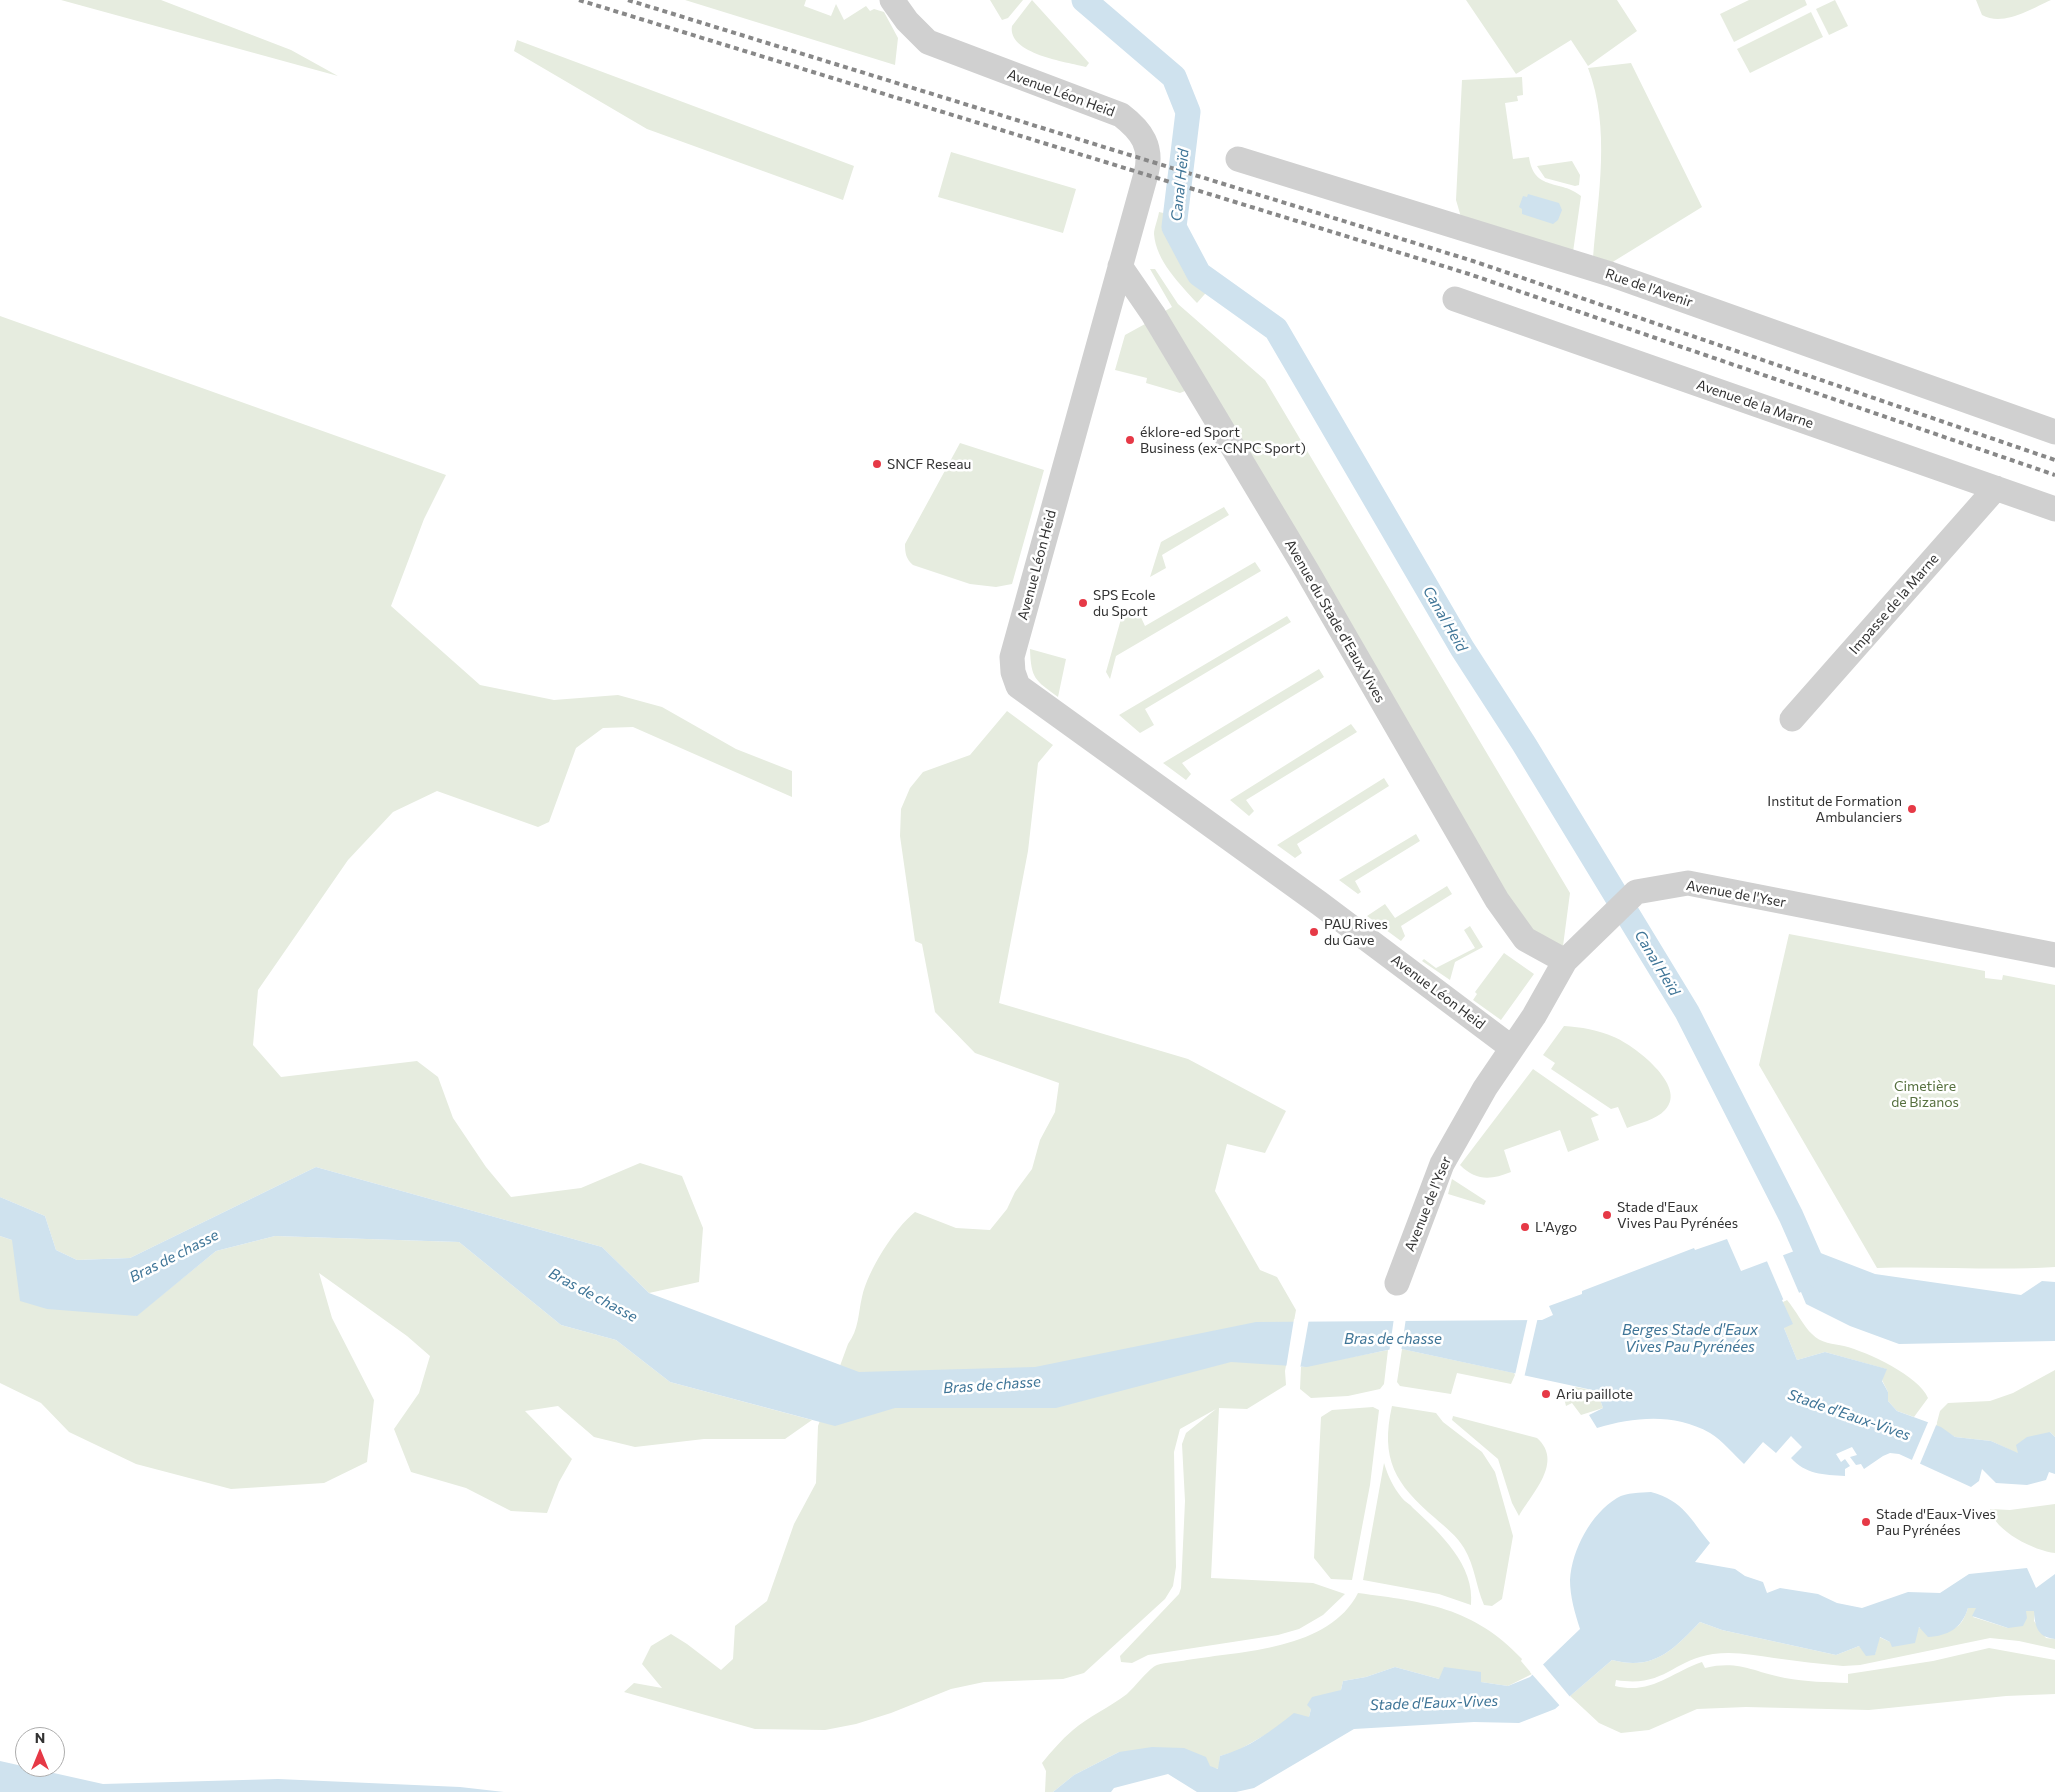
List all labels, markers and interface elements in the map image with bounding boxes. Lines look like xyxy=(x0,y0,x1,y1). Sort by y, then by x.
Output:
street label: Avenue Léon Heid xyxy=(1005,66,1117,120)
water label: Canal Heïd xyxy=(1167,148,1193,222)
street label: Rue de l'Avenir xyxy=(1603,265,1695,311)
street label: Avenue de la Marne xyxy=(1694,376,1816,432)
place label: éklore-ed Sport Business (ex-CNPC Sport) xyxy=(1140,424,1306,457)
marker: éklore-ed Sport Business (ex-CNPC Sport) xyxy=(1124,434,1136,446)
place label: SNCF Reseau xyxy=(887,456,971,472)
marker: SNCF Reseau xyxy=(871,458,883,470)
street label: Avenue Léon Heid xyxy=(1014,508,1060,622)
street label: Avenue du Stade d'Eaux Vives xyxy=(1281,536,1389,706)
street label: Impasse de la Marne xyxy=(1846,550,1942,658)
water label: Canal Heïd xyxy=(1419,583,1471,655)
place label: SPS Ecole du Sport xyxy=(1093,587,1155,620)
marker: SPS Ecole du Sport xyxy=(1077,597,1089,609)
place label: Institut de Formation Ambulanciers xyxy=(1767,793,1902,826)
marker: Institut de Formation Ambulanciers xyxy=(1906,803,1918,815)
street label: Avenue de l'Yser xyxy=(1685,877,1787,911)
place label: PAU Rives du Gave xyxy=(1324,916,1388,949)
marker: PAU Rives du Gave xyxy=(1308,926,1320,938)
water label: Canal Heïd xyxy=(1631,927,1683,999)
street label: Avenue Léon Heid xyxy=(1388,951,1488,1033)
park label: Cimetière de Bizanos xyxy=(1891,1078,1959,1110)
street label: Avenue de l'Yser xyxy=(1401,1154,1455,1254)
place label: Stade d'Eaux Vives Pau Pyrénées xyxy=(1617,1199,1738,1232)
marker: Stade d'Eaux Vives Pau Pyrénées xyxy=(1601,1209,1613,1221)
place label: L'Aygo xyxy=(1535,1219,1577,1235)
marker: L'Aygo xyxy=(1519,1221,1531,1233)
water label: Bras de chasse xyxy=(126,1226,222,1286)
water label: Bras de chasse xyxy=(546,1264,640,1326)
water label: Berges Stade d'Eaux Vives Pau Pyrénées xyxy=(1622,1321,1758,1356)
water label: Bras de chasse xyxy=(1344,1330,1442,1348)
water label: Bras de chasse xyxy=(943,1373,1041,1397)
place label: Ariu paillote xyxy=(1556,1386,1633,1402)
water label: Stade d'Eaux-Vives xyxy=(1785,1386,1913,1444)
marker: Ariu paillote xyxy=(1540,1388,1552,1400)
place label: Stade d'Eaux-Vives Pau Pyrénées xyxy=(1876,1506,1996,1538)
marker: Stade d'Eaux-Vives Pau Pyrénées xyxy=(1860,1516,1872,1528)
water label: Stade d'Eaux-Vives xyxy=(1369,1692,1499,1714)
north arrow xyxy=(15,1727,65,1777)
text: N xyxy=(35,1729,45,1746)

